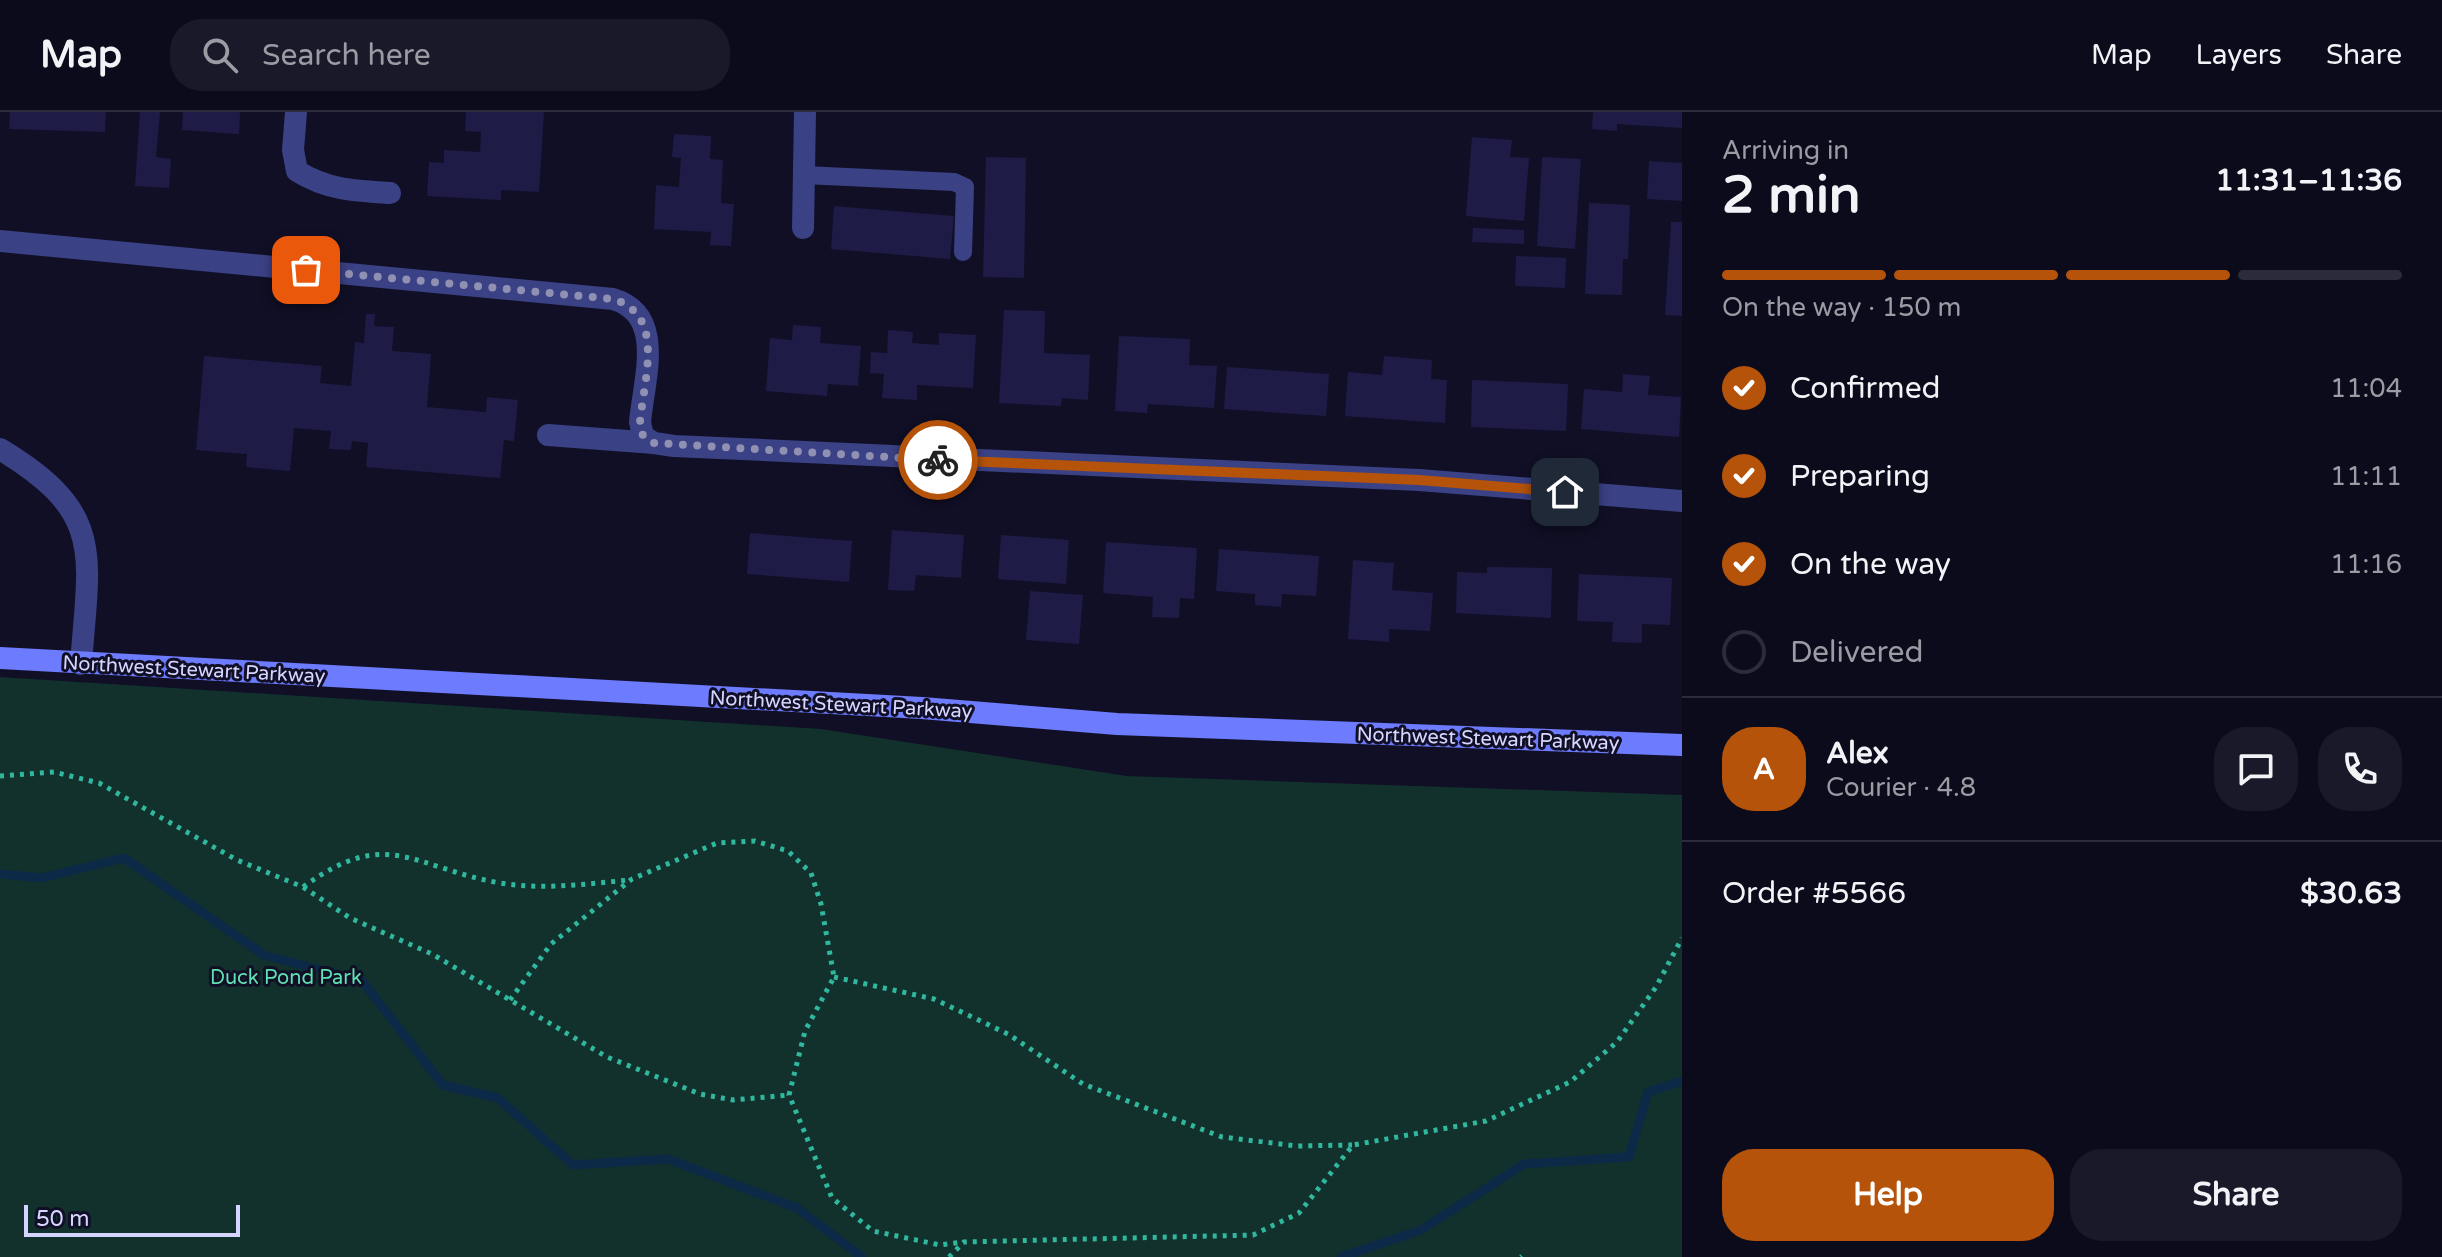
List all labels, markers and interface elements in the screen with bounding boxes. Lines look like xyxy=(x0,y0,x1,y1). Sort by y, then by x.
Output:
search box xyxy=(170,19,730,91)
text: Map xyxy=(40,32,122,78)
icon: search xyxy=(198,33,242,77)
text: Search here xyxy=(262,37,431,74)
text: Map xyxy=(2091,38,2152,72)
text: Layers xyxy=(2196,38,2282,72)
text: Share xyxy=(2326,38,2402,72)
text: Arriving in xyxy=(1722,135,1849,166)
text: 11:31–11:36 xyxy=(2215,162,2402,199)
text: 2 min xyxy=(1722,164,1861,227)
pin xyxy=(272,236,340,304)
icon: bag xyxy=(284,248,328,292)
text: On the way · 150 m xyxy=(1722,292,1961,323)
icon: check xyxy=(1722,366,1766,410)
text: Confirmed xyxy=(1790,370,1941,407)
text: 11:04 xyxy=(2330,373,2402,404)
courier xyxy=(898,420,978,500)
icon: bike xyxy=(916,438,960,482)
icon: check xyxy=(1722,454,1766,498)
pin xyxy=(1531,458,1599,526)
text: Preparing xyxy=(1790,458,1930,495)
text: 11:11 xyxy=(2330,461,2402,492)
icon: home xyxy=(1543,470,1587,514)
icon: check xyxy=(1722,542,1766,586)
text: On the way xyxy=(1790,546,1951,583)
text: 11:16 xyxy=(2330,549,2402,580)
text: Delivered xyxy=(1790,634,1924,671)
street label: Northwest Stewart Parkway xyxy=(62,651,326,689)
street label: Northwest Stewart Parkway xyxy=(709,686,973,724)
street label: Northwest Stewart Parkway xyxy=(1356,722,1620,756)
button: chat xyxy=(2214,727,2298,811)
button: phone xyxy=(2318,727,2402,811)
text: Alex xyxy=(1826,735,1889,772)
text: A xyxy=(1753,751,1775,788)
text: Courier · 4.8 xyxy=(1826,772,1976,803)
text: Order #5566 xyxy=(1722,875,1906,912)
text: $30.63 xyxy=(2300,875,2402,912)
park label: Duck Pond Park xyxy=(210,966,362,990)
button: Help xyxy=(1722,1149,2054,1241)
button: Share xyxy=(2070,1149,2402,1241)
scale bar xyxy=(24,1201,240,1237)
text: 50 m xyxy=(36,1206,90,1232)

